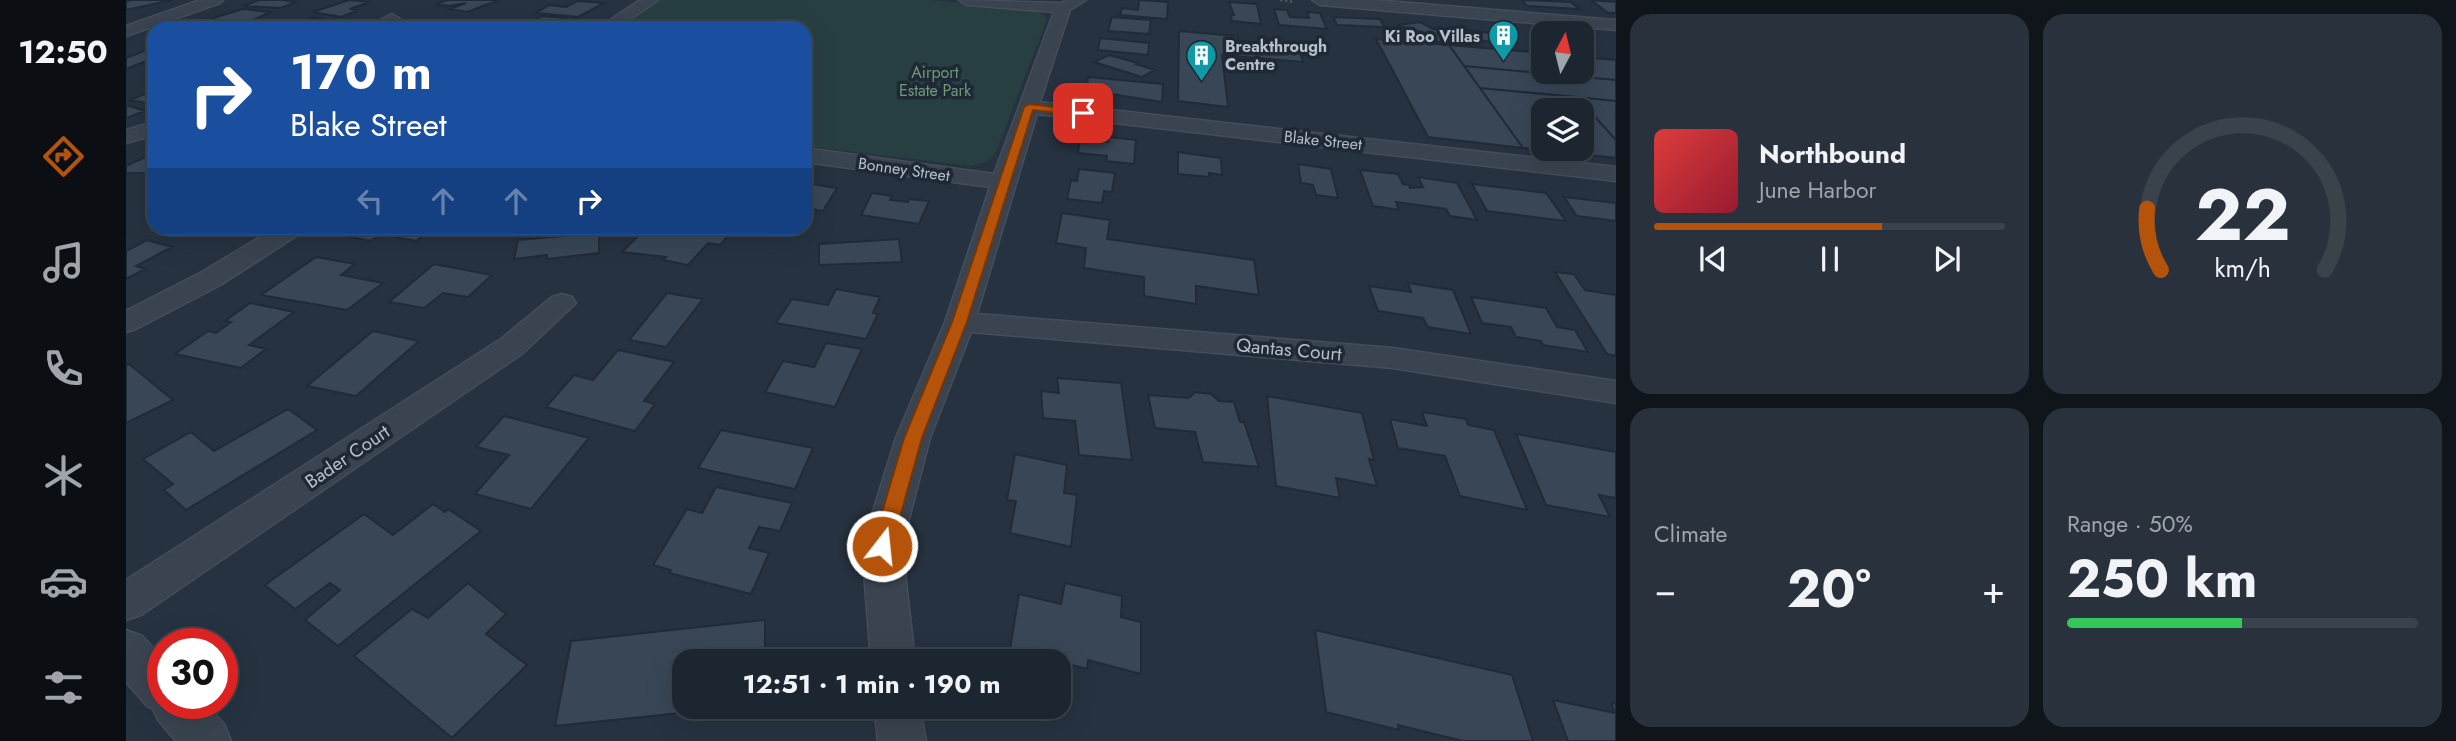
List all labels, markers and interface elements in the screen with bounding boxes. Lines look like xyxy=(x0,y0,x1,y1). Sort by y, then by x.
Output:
building icon: Ki Roo Villas xyxy=(1486,19,1520,63)
north arrow xyxy=(1531,21,1594,84)
map controls xyxy=(1531,21,1594,161)
place label: Ki Roo Villas xyxy=(1385,25,1480,48)
text: 12:50 xyxy=(18,29,108,75)
place label: Breakthrough Centre xyxy=(1225,35,1327,76)
text: 170 m xyxy=(290,37,432,107)
building icon: Breakthrough Centre xyxy=(1185,38,1219,82)
icon: right xyxy=(175,49,266,140)
park label: Airport Estate Park xyxy=(899,61,972,102)
pin xyxy=(1053,83,1113,143)
icon: arrive xyxy=(1064,94,1102,132)
button: layers xyxy=(1531,98,1594,161)
text: Blake Street xyxy=(290,102,447,148)
street label: Blake Street xyxy=(1283,125,1363,156)
icon: directions xyxy=(39,132,88,181)
text: Northbound xyxy=(1759,135,1906,173)
street label: Bonney Street xyxy=(857,152,951,187)
text: 22 xyxy=(2195,162,2290,267)
text: June Harbor xyxy=(1759,173,1876,207)
icon: left xyxy=(351,182,389,220)
icon: ahead xyxy=(424,182,462,220)
icon: ahead xyxy=(497,182,535,220)
icon: right xyxy=(570,182,608,220)
icon: music xyxy=(39,238,88,287)
icon: previous xyxy=(1694,240,1732,278)
icon: pause xyxy=(1811,240,1849,278)
icon: next xyxy=(1928,240,1966,278)
text: km/h xyxy=(2214,250,2271,286)
street label: Qantas Court xyxy=(1235,331,1343,368)
icon: phone xyxy=(39,344,88,393)
street label: Bader Court xyxy=(300,418,395,495)
icon: climate xyxy=(39,451,88,500)
text: Range · 50% xyxy=(2067,507,2193,541)
position arrow xyxy=(845,509,919,583)
text: Climate xyxy=(1654,517,1727,551)
text: 250 km xyxy=(2067,541,2257,617)
text: 20° xyxy=(1787,551,1871,627)
icon: car xyxy=(39,557,88,606)
text: − xyxy=(1654,562,1676,617)
text: + xyxy=(1982,562,2005,617)
speed limit sign: 30 xyxy=(147,628,238,719)
icon: filters xyxy=(39,663,88,712)
text: 12:51 · 1 min · 190 m xyxy=(742,665,1001,703)

